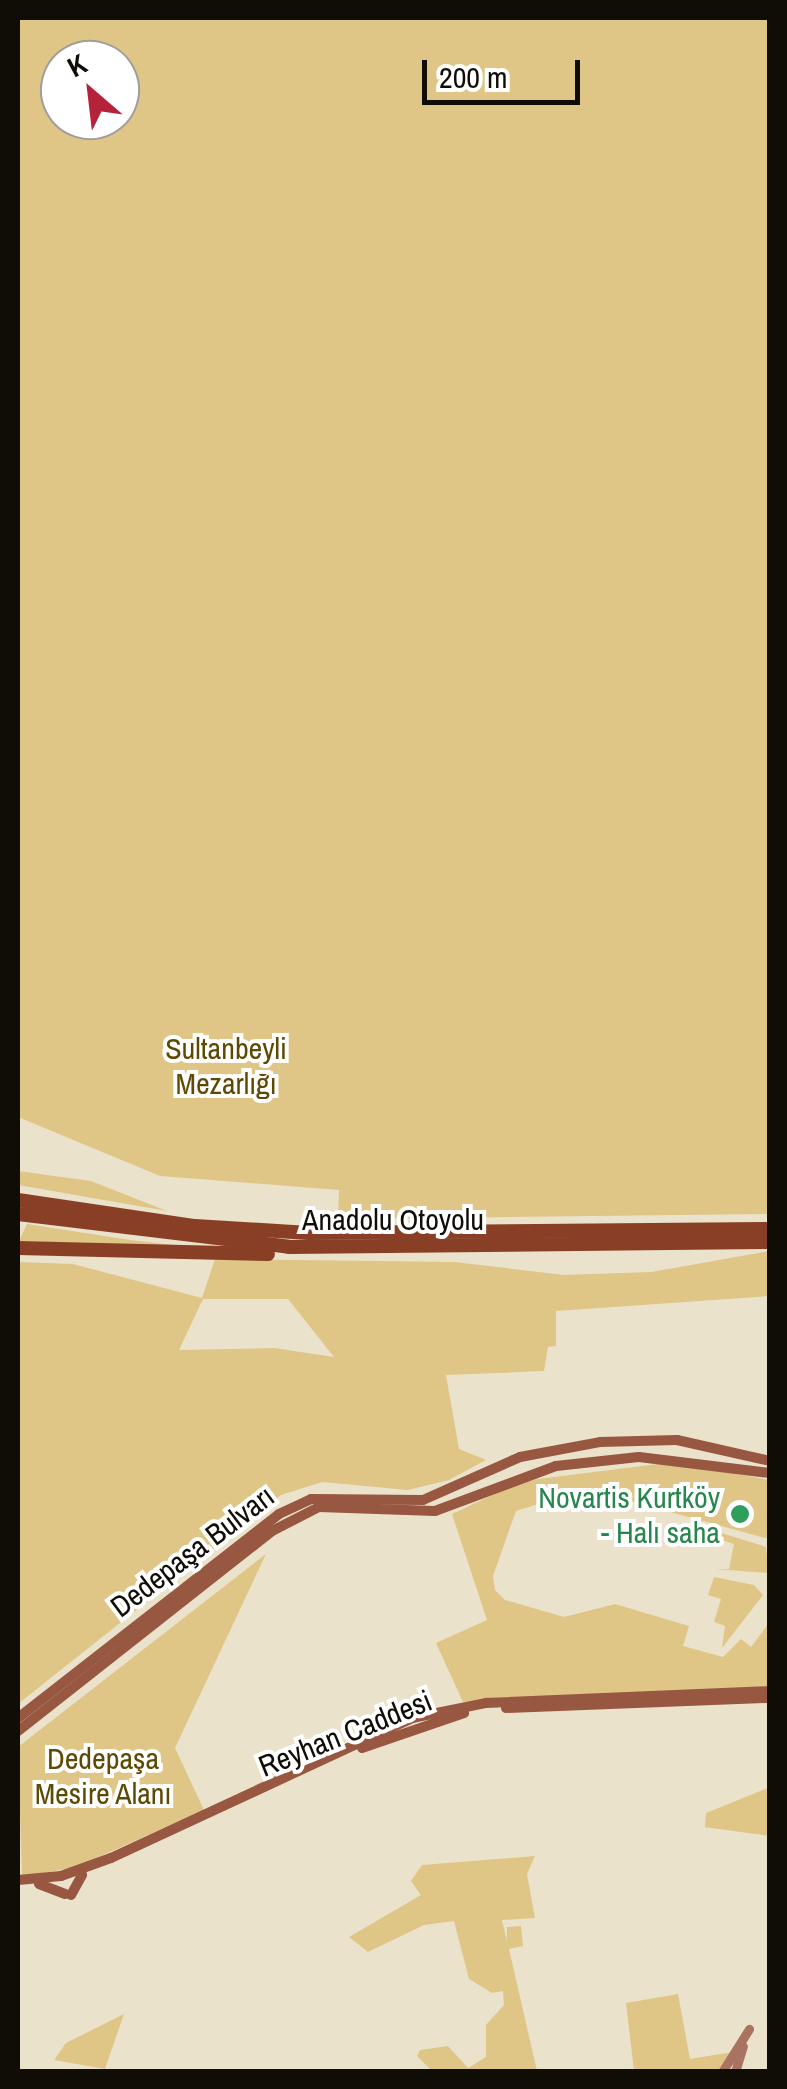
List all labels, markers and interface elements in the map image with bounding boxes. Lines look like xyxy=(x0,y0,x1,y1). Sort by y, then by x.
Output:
north arrow xyxy=(40,40,140,140)
scale bar xyxy=(427,40,584,102)
text: K xyxy=(61,45,93,86)
text: 200 m xyxy=(439,57,507,97)
park label: Sultanbeyli Mezarlığı xyxy=(165,1030,287,1100)
street label: Anadolu Otoyolu xyxy=(302,1201,484,1237)
street label: Dedepaşa Bulvarı xyxy=(103,1478,281,1624)
place label: Novartis Kurtköy - Halı saha xyxy=(538,1479,720,1550)
marker: Novartis Kurtköy - Halı saha xyxy=(729,1503,751,1525)
street label: Reyhan Caddesi xyxy=(253,1682,437,1784)
park label: Dedepaşa Mesire Alanı xyxy=(34,1740,172,1810)

